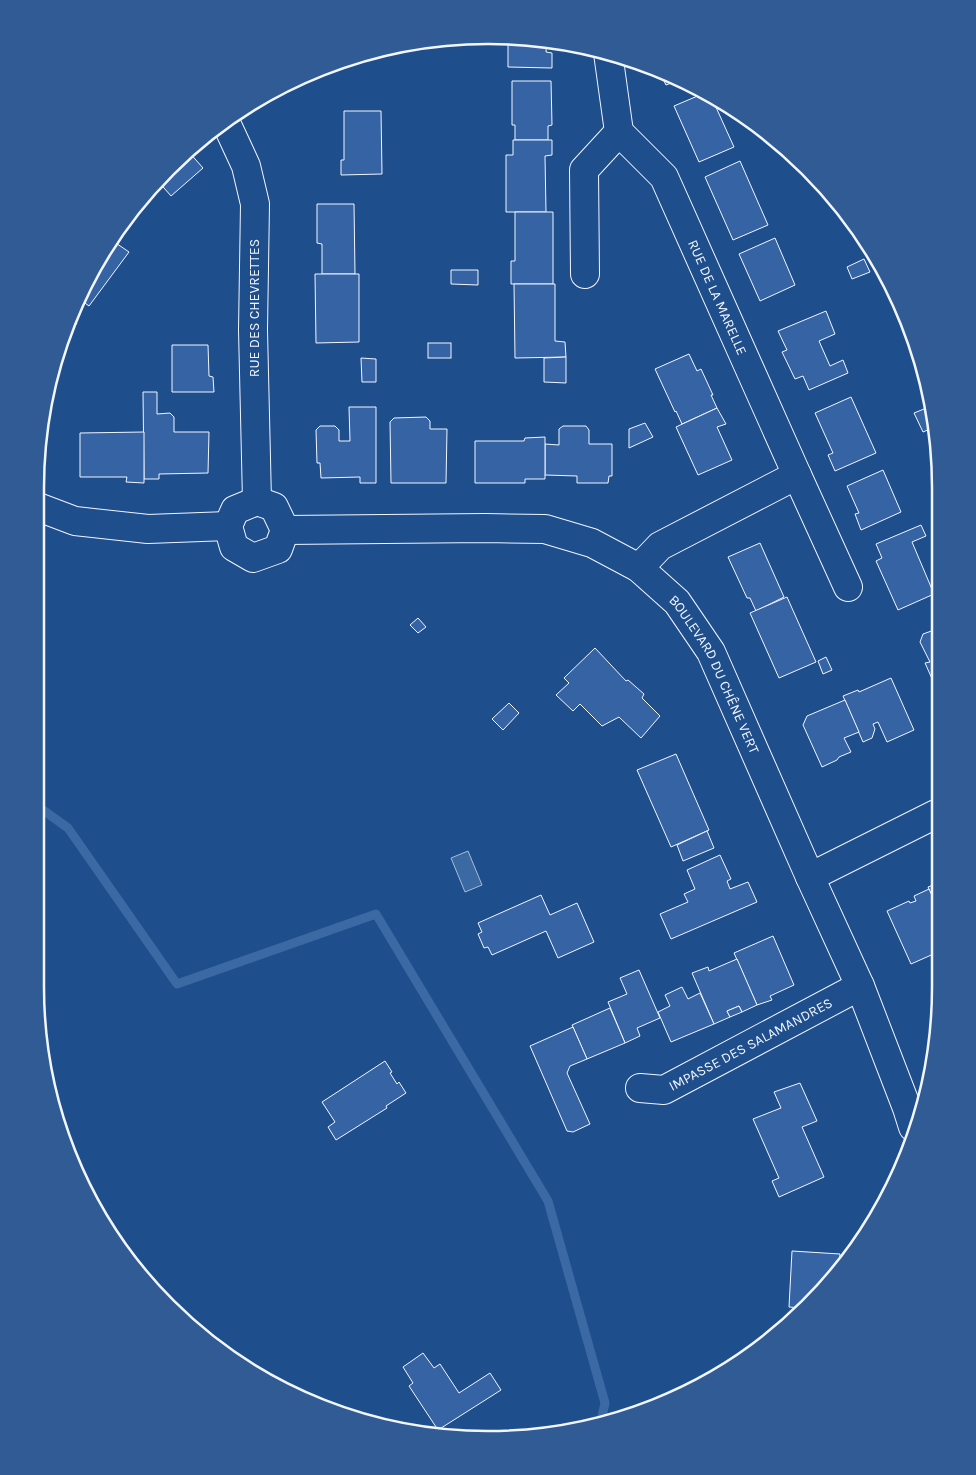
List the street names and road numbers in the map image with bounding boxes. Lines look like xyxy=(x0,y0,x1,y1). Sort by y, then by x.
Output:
street label: RUE DE LA MARELLE xyxy=(685,237,751,358)
street label: RUE DES CHEVRETTES xyxy=(246,239,263,377)
street label: BOULEVARD DU CHÊNE VERT xyxy=(666,591,763,756)
street label: IMPASSE DES SALAMANDRES xyxy=(666,994,835,1094)

